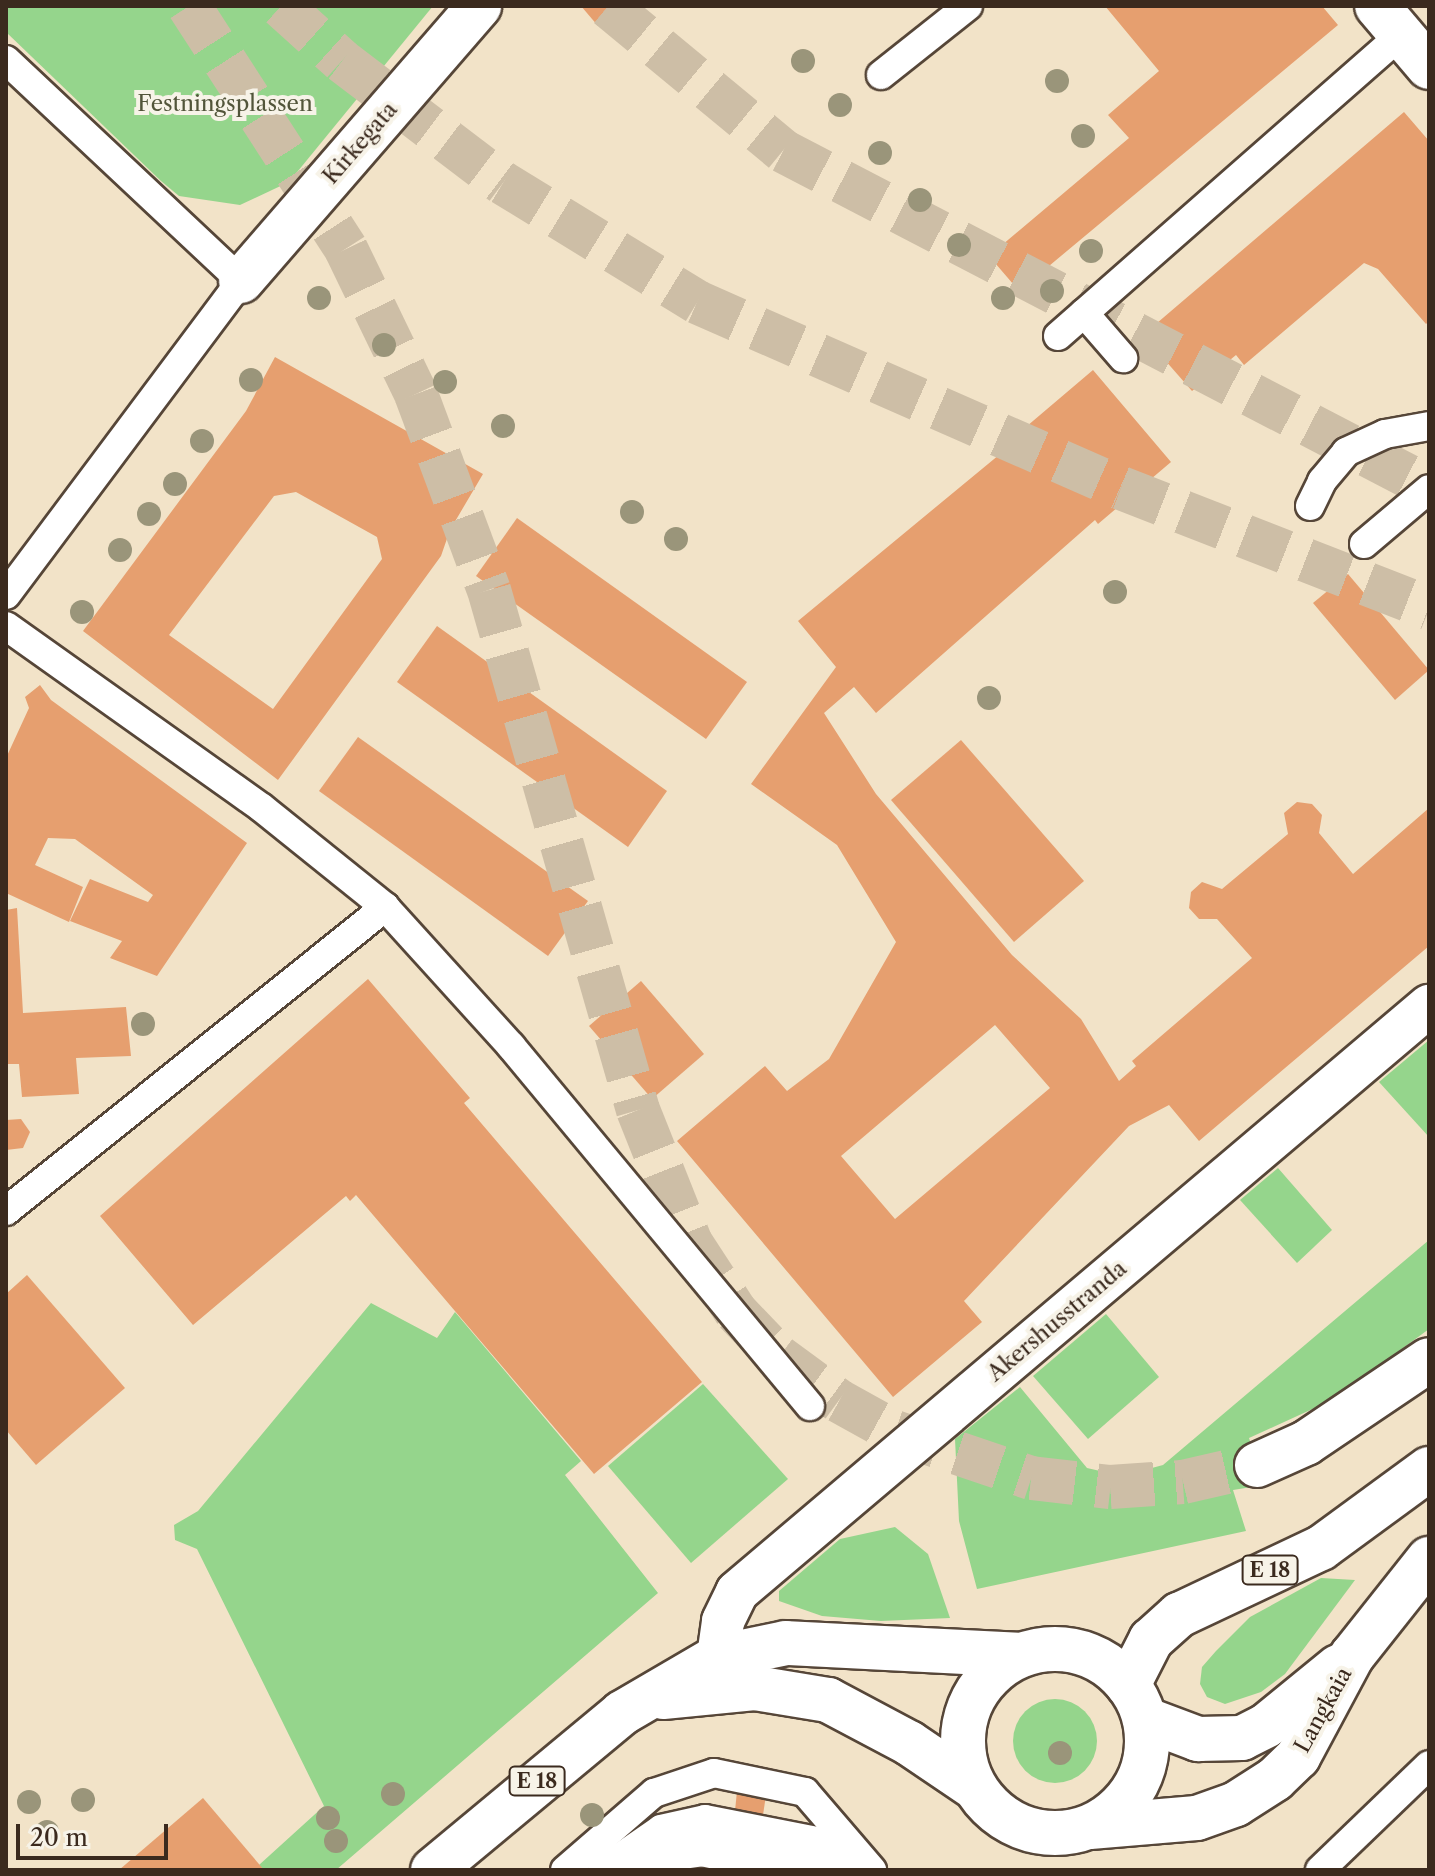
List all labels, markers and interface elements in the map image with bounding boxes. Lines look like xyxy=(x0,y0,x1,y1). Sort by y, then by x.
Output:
park label: Festningsplassen xyxy=(137,91,313,117)
street label: Kirkegata xyxy=(317,97,403,189)
street label: Akershusstranda xyxy=(982,1255,1132,1387)
road number: E 18 xyxy=(1240,1554,1300,1586)
street label: Langkaia xyxy=(1289,1663,1357,1757)
road number: E 18 xyxy=(507,1765,567,1797)
scale bar xyxy=(20,1808,172,1858)
text: 20 m xyxy=(30,1823,88,1852)

